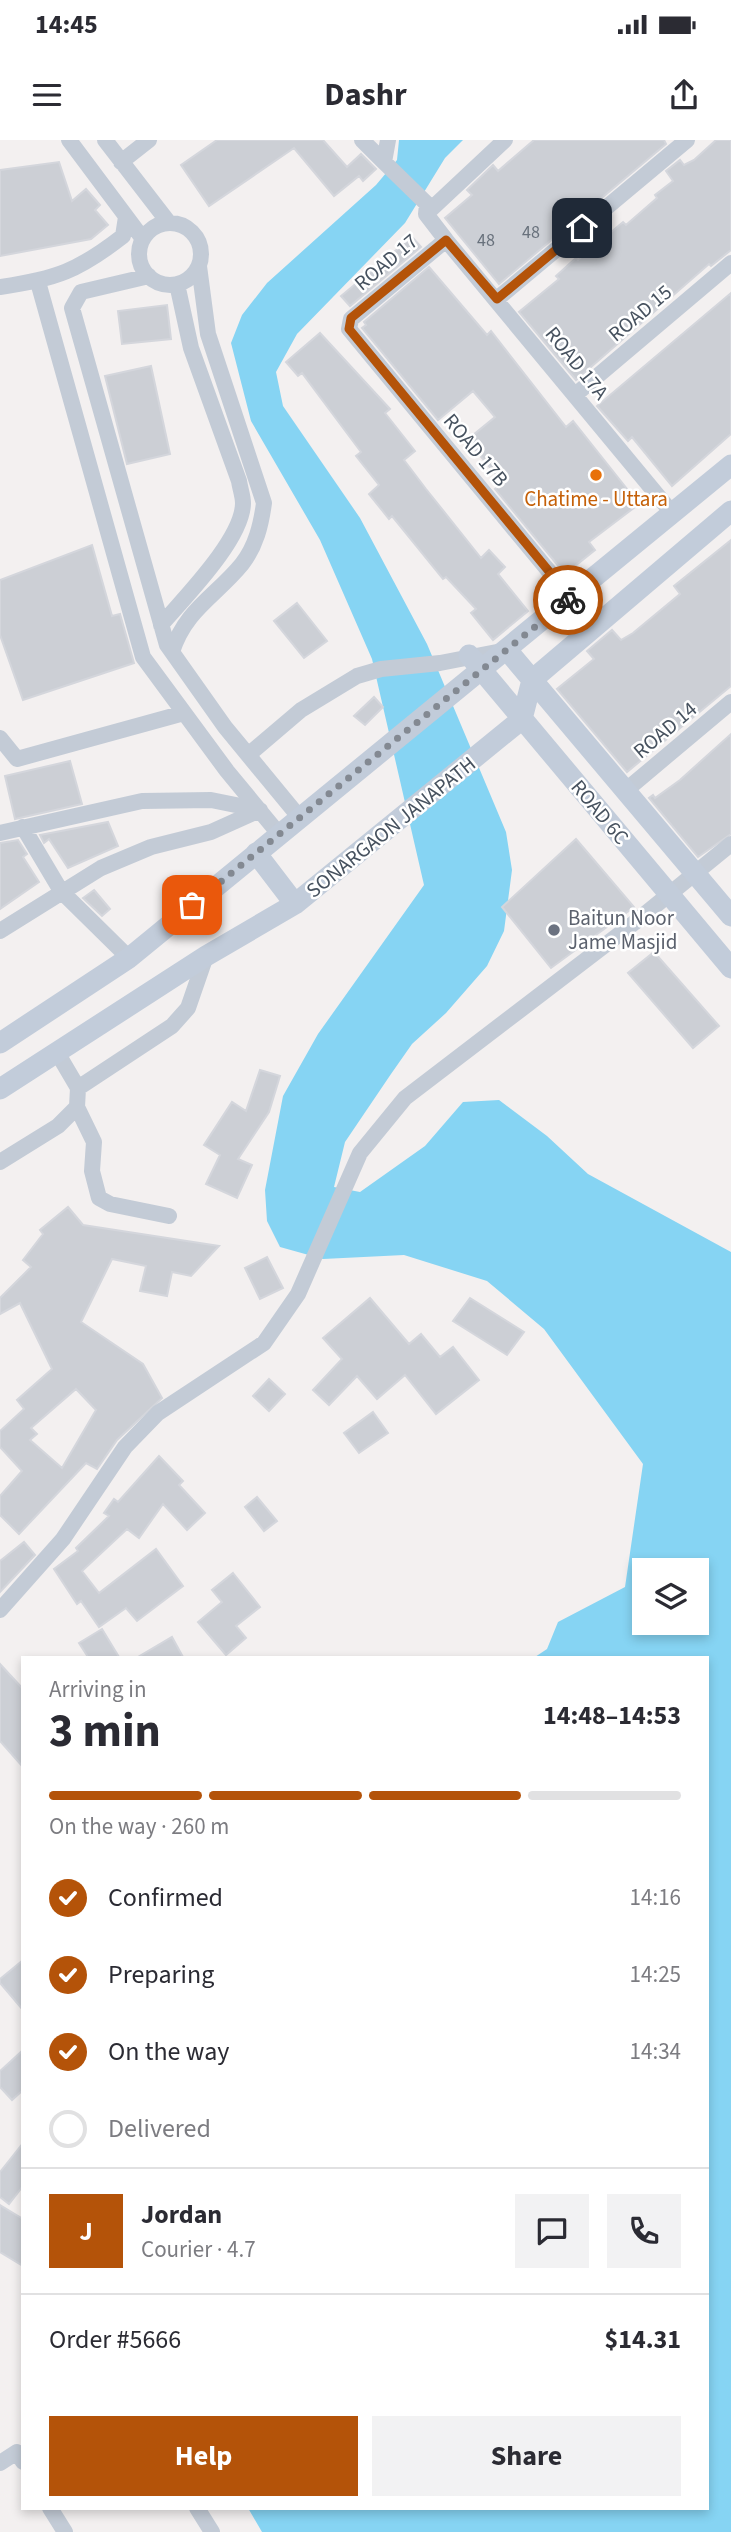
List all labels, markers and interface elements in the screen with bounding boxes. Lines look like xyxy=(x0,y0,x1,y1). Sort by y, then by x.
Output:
text: 14:45 xyxy=(35,6,98,43)
text: Dashr xyxy=(324,72,407,118)
icon: menu xyxy=(28,76,66,114)
icon: share xyxy=(665,76,703,114)
pin xyxy=(552,198,612,258)
icon: home xyxy=(563,209,601,247)
house number: 48 xyxy=(522,220,540,245)
street label: ROAD 17 xyxy=(348,226,424,298)
house number: 48 xyxy=(477,228,495,253)
street label: ROAD 15 xyxy=(602,277,678,349)
street label: ROAD 17A xyxy=(538,320,616,407)
street label: ROAD 17B xyxy=(436,407,516,493)
marker: Chatime - Uttara xyxy=(588,467,604,483)
place label: Chatime - Uttara xyxy=(524,484,668,514)
courier xyxy=(533,565,603,635)
icon: bike xyxy=(549,581,587,619)
street label: ROAD 14 xyxy=(627,694,703,766)
street label: SONARGAON JANAPATH xyxy=(300,749,482,905)
street label: ROAD 6C xyxy=(564,773,636,851)
pin xyxy=(162,875,222,935)
icon: bag xyxy=(173,886,211,924)
place label: Baitun Noor Jame Masjid xyxy=(568,903,677,957)
marker: Baitun Noor Jame Masjid xyxy=(546,922,562,938)
map controls xyxy=(632,1558,709,1635)
button: layers xyxy=(632,1558,709,1635)
text: Arriving in xyxy=(49,1673,147,1706)
text: 14:48–14:53 xyxy=(543,1697,681,1734)
text: 3 min xyxy=(49,1699,161,1764)
text: On the way · 260 m xyxy=(49,1810,229,1843)
icon: check xyxy=(49,1879,87,1917)
text: Confirmed xyxy=(108,1879,223,1916)
text: 14:16 xyxy=(630,1881,681,1914)
icon: check xyxy=(49,1956,87,1994)
text: Preparing xyxy=(108,1956,214,1993)
text: 14:25 xyxy=(630,1958,681,1991)
icon: check xyxy=(49,2033,87,2071)
text: On the way xyxy=(108,2033,229,2070)
text: 14:34 xyxy=(630,2035,681,2068)
text: Delivered xyxy=(108,2110,211,2147)
button: chat xyxy=(515,2194,589,2268)
button: phone xyxy=(607,2194,681,2268)
text: Jordan xyxy=(141,2196,222,2233)
text: J xyxy=(79,2213,93,2250)
text: Courier · 4.7 xyxy=(141,2233,256,2266)
text: Order #5666 xyxy=(49,2321,181,2358)
text: $14.31 xyxy=(605,2321,681,2358)
button: Help xyxy=(49,2416,358,2496)
button: Share xyxy=(372,2416,681,2496)

